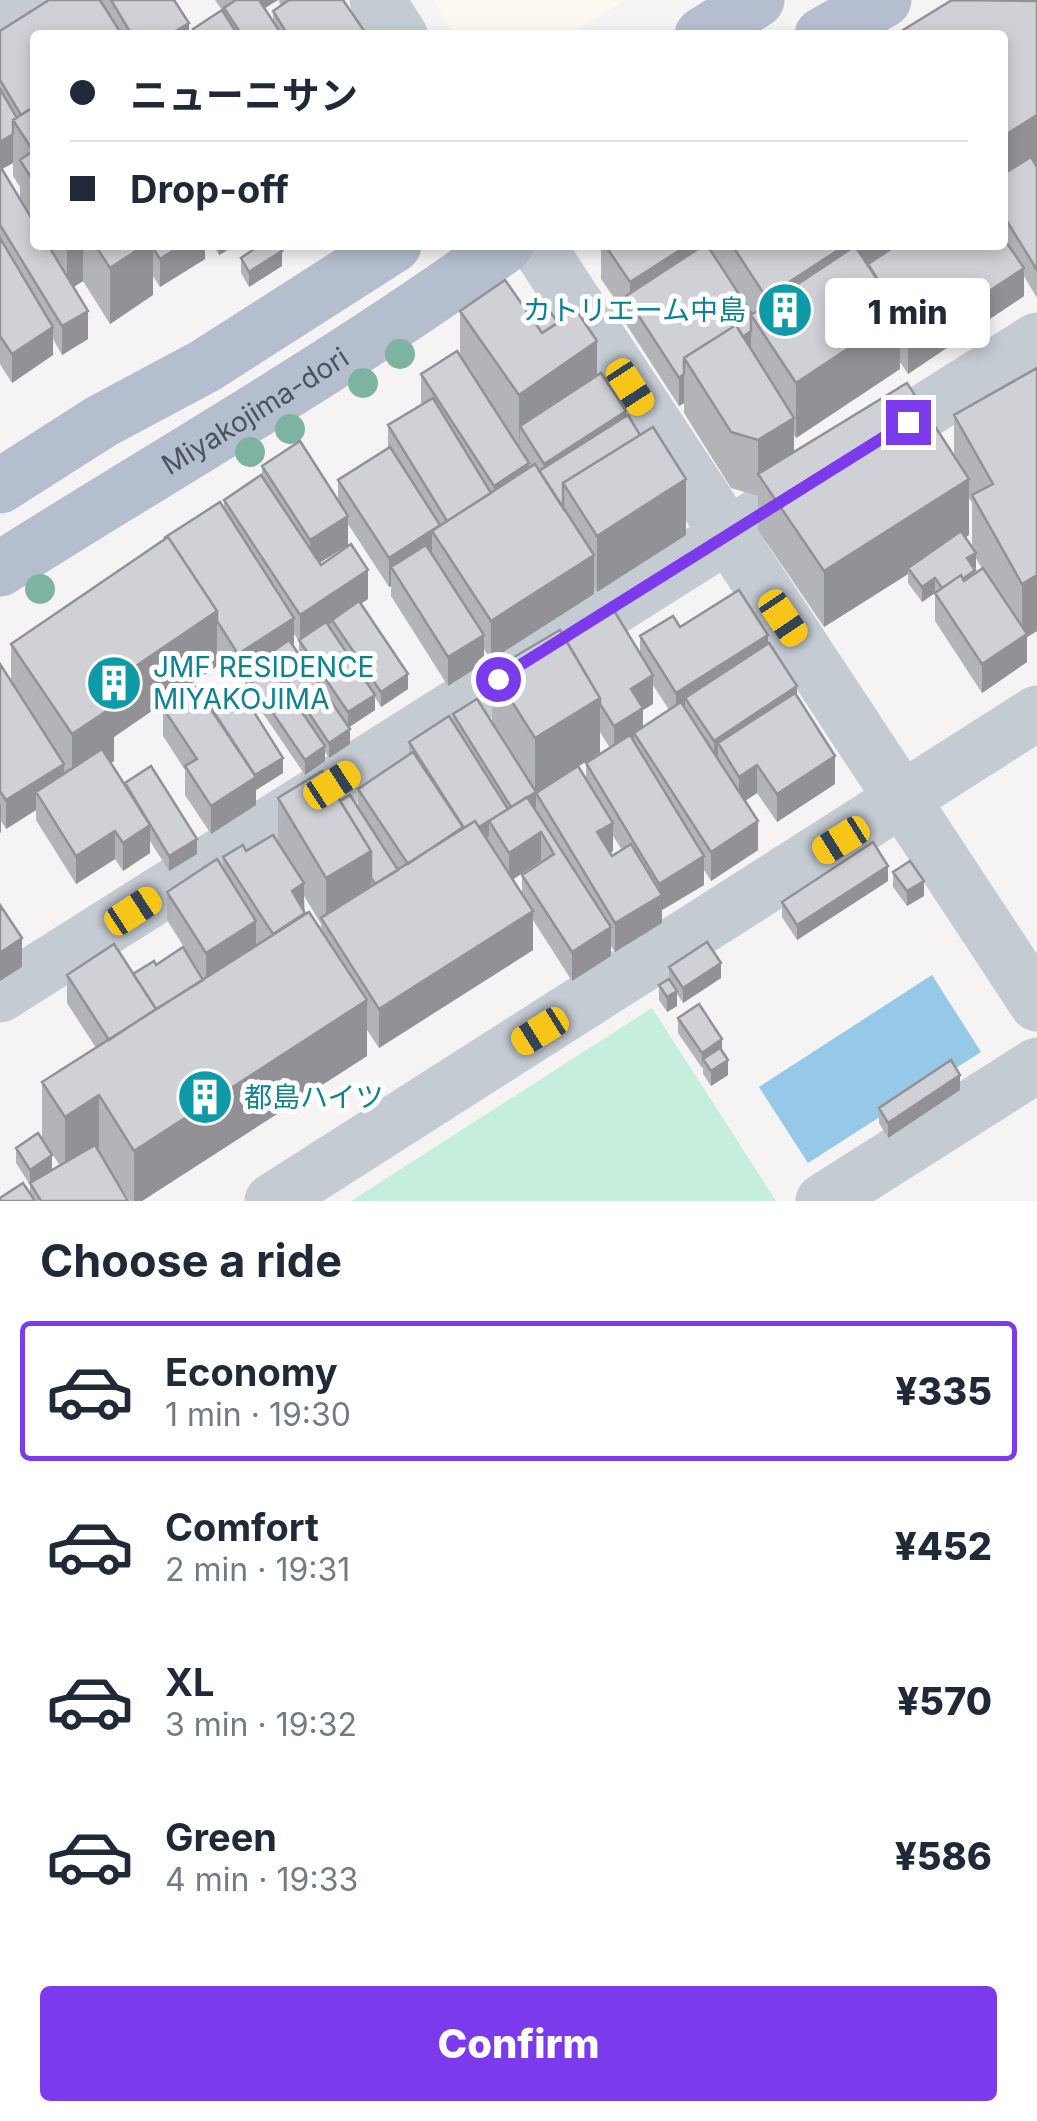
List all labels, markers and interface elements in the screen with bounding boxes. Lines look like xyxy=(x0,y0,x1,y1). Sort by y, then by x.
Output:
text: ニューニサン xyxy=(130,72,358,118)
text: Drop-off xyxy=(130,166,289,212)
callout: 1 min xyxy=(826,277,990,347)
building icon: カトリエーム中島 xyxy=(755,280,815,340)
place label: カトリエーム中島 xyxy=(523,293,746,327)
text: 1 min xyxy=(867,293,948,332)
street label: Miyakojima-dori xyxy=(155,340,355,482)
car xyxy=(601,354,659,420)
route end xyxy=(886,400,931,445)
car xyxy=(754,585,812,651)
place label: JMF RESIDENCE MIYAKOJIMA xyxy=(153,650,374,716)
building icon: JMF RESIDENCE MIYAKOJIMA xyxy=(84,653,144,713)
route start xyxy=(476,657,521,702)
car xyxy=(299,756,365,814)
car xyxy=(808,811,874,869)
car xyxy=(100,882,166,940)
car xyxy=(507,1002,573,1060)
building icon: 都島ハイツ xyxy=(175,1067,235,1127)
place label: 都島ハイツ xyxy=(244,1080,383,1114)
text: Choose a ride xyxy=(40,1233,342,1288)
icon: car xyxy=(45,1346,135,1436)
text: Economy xyxy=(165,1349,338,1395)
text: ¥335 xyxy=(895,1368,992,1414)
text: 1 min · 19:30 xyxy=(165,1395,351,1434)
icon: car xyxy=(45,1501,135,1591)
text: Comfort xyxy=(165,1504,319,1550)
text: ¥452 xyxy=(895,1523,992,1569)
text: 2 min · 19:31 xyxy=(165,1550,350,1589)
icon: car xyxy=(45,1656,135,1746)
text: XL xyxy=(165,1659,215,1705)
text: ¥570 xyxy=(897,1678,992,1724)
text: 3 min · 19:32 xyxy=(165,1705,357,1744)
icon: car xyxy=(45,1811,135,1901)
text: Green xyxy=(165,1814,277,1860)
text: ¥586 xyxy=(895,1833,992,1879)
text: 4 min · 19:33 xyxy=(165,1860,358,1899)
button: Confirm xyxy=(40,1986,997,2101)

